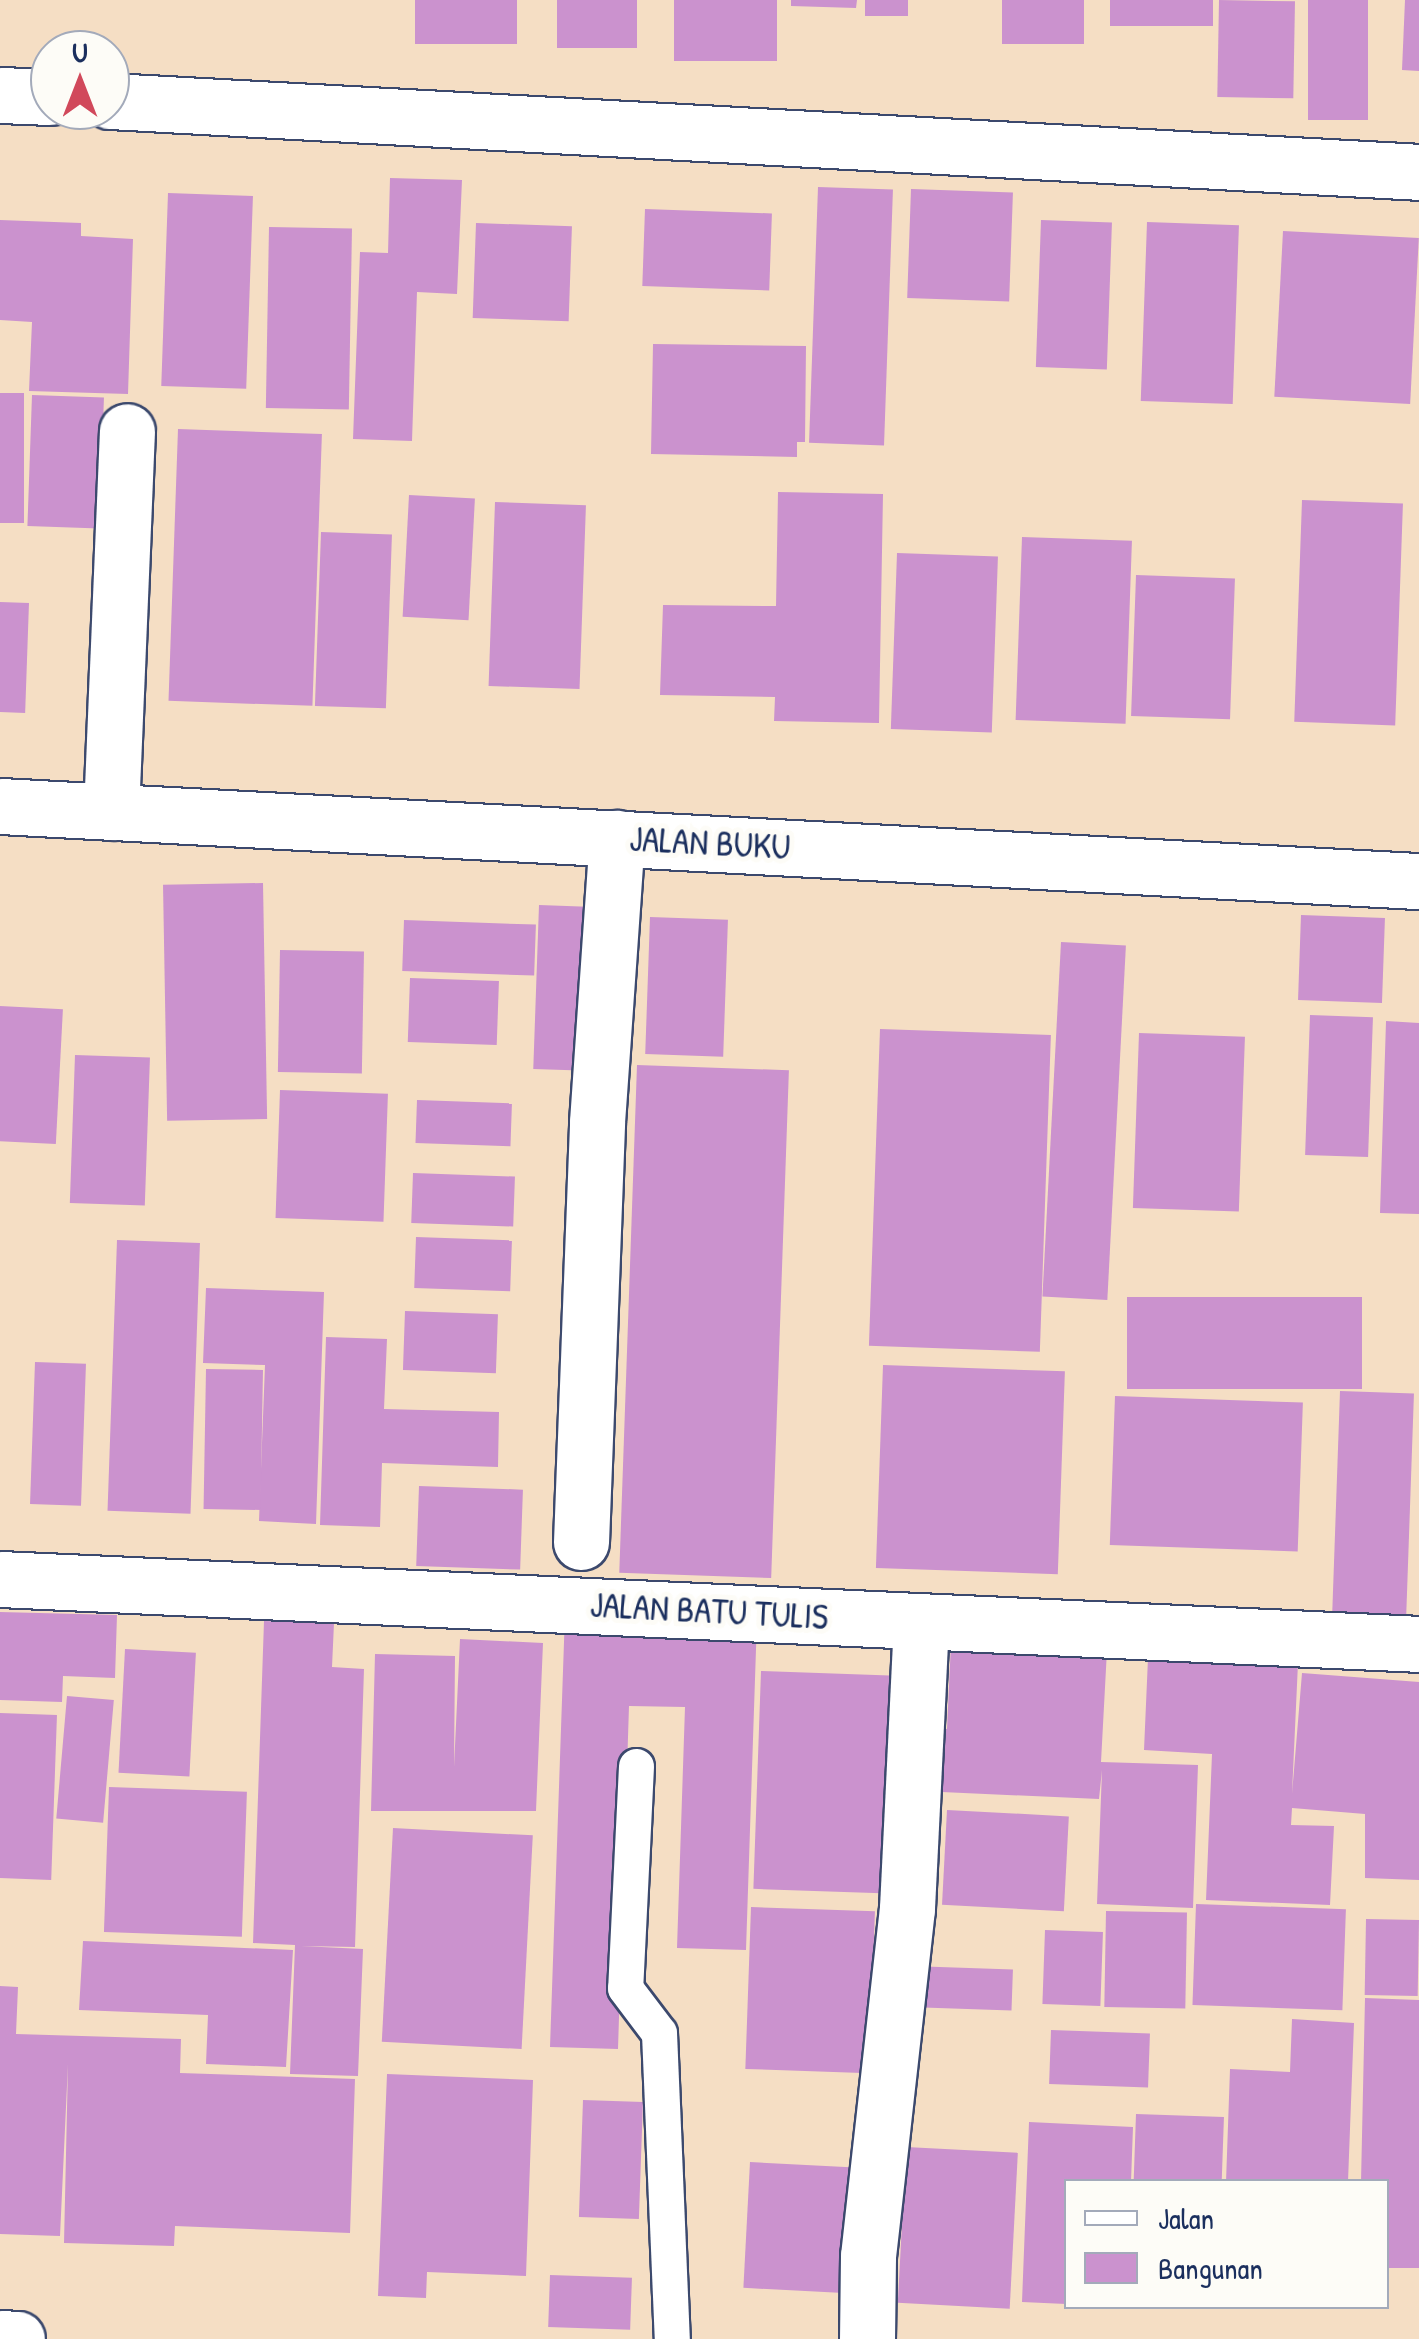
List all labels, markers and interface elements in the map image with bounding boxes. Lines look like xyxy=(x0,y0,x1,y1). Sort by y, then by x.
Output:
north arrow xyxy=(30,30,130,130)
text: U xyxy=(72,33,88,71)
street label: JALAN BUKU xyxy=(628,818,792,868)
street label: JALAN BATU TULIS xyxy=(589,1584,829,1638)
legend xyxy=(1064,2179,1389,2309)
text: Jalan xyxy=(1158,2198,1214,2238)
text: Bangunan xyxy=(1158,2248,1263,2288)

